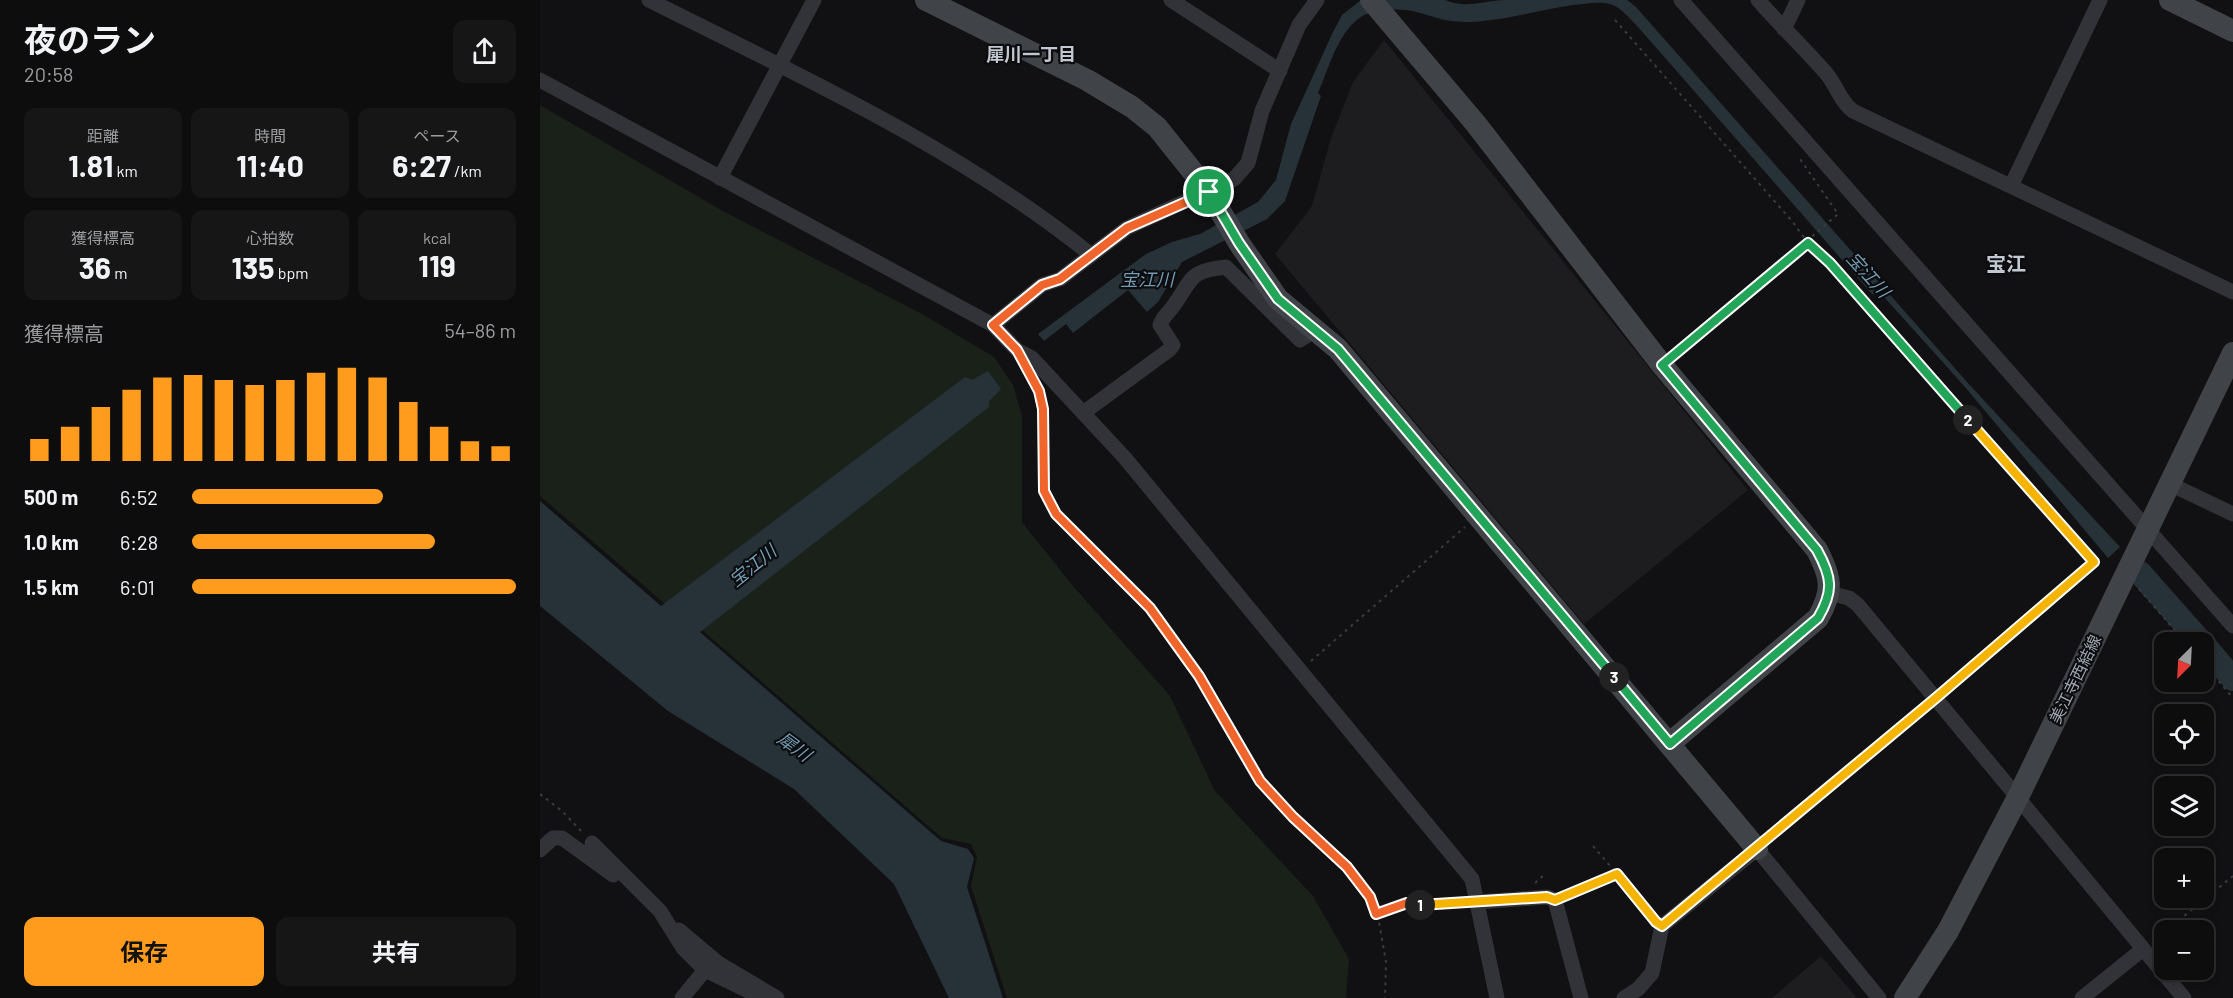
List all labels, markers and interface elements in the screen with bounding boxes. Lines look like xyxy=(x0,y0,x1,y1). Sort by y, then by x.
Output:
text: 夜のラン xyxy=(24,19,156,59)
button: share xyxy=(453,20,516,83)
district label: 犀川一丁目 xyxy=(986,43,1076,65)
text: 20:58 xyxy=(24,62,74,86)
text: 距離 xyxy=(87,126,119,145)
text: 時間 xyxy=(254,126,286,145)
text: ペース xyxy=(413,126,461,145)
text: 1.81 xyxy=(68,147,113,183)
text: 11:40 xyxy=(236,147,304,183)
text: 6:27 xyxy=(392,147,451,183)
text: km xyxy=(113,161,138,180)
text: /km xyxy=(451,161,482,180)
pin xyxy=(1183,166,1234,217)
icon: arrive xyxy=(1192,175,1225,208)
text: 獲得標高 xyxy=(71,228,135,247)
text: 心拍数 xyxy=(246,228,294,247)
text: kcal xyxy=(423,228,451,247)
text: 119 xyxy=(418,247,456,283)
water label: 宝江川 xyxy=(1843,247,1896,303)
text: 36 xyxy=(79,249,111,285)
text: 135 xyxy=(231,249,274,285)
district label: 宝江 xyxy=(1986,251,2026,275)
text: m xyxy=(111,263,127,282)
text: bpm xyxy=(274,263,309,282)
water label: 宝江川 xyxy=(1120,268,1176,290)
text: 54–86 m xyxy=(444,318,516,342)
text: 獲得標高 xyxy=(24,321,104,345)
pin: 2 xyxy=(1953,405,1983,435)
text: 2 xyxy=(1964,410,1972,429)
text: 500 m xyxy=(24,485,78,509)
text: 6:52 xyxy=(120,485,158,509)
text: 1.0 km xyxy=(24,530,79,554)
text: 6:28 xyxy=(120,530,158,554)
water label: 宝江川 xyxy=(724,538,782,591)
text: 1.5 km xyxy=(24,575,79,599)
text: 6:01 xyxy=(120,575,155,599)
street label: 美江寺西結線 xyxy=(2045,631,2104,726)
north arrow xyxy=(2154,632,2214,692)
map controls xyxy=(2154,632,2214,980)
pin: 3 xyxy=(1599,662,1629,692)
text: 3 xyxy=(1610,667,1618,686)
button: locate xyxy=(2154,704,2214,764)
water label: 犀川 xyxy=(774,727,817,767)
button: layers xyxy=(2154,776,2214,836)
button: + xyxy=(2154,848,2214,908)
pin: 1 xyxy=(1405,890,1435,920)
text: 1 xyxy=(1417,895,1423,914)
button: 保存 xyxy=(24,917,264,986)
button: 共有 xyxy=(276,917,516,986)
button: − xyxy=(2154,920,2214,980)

